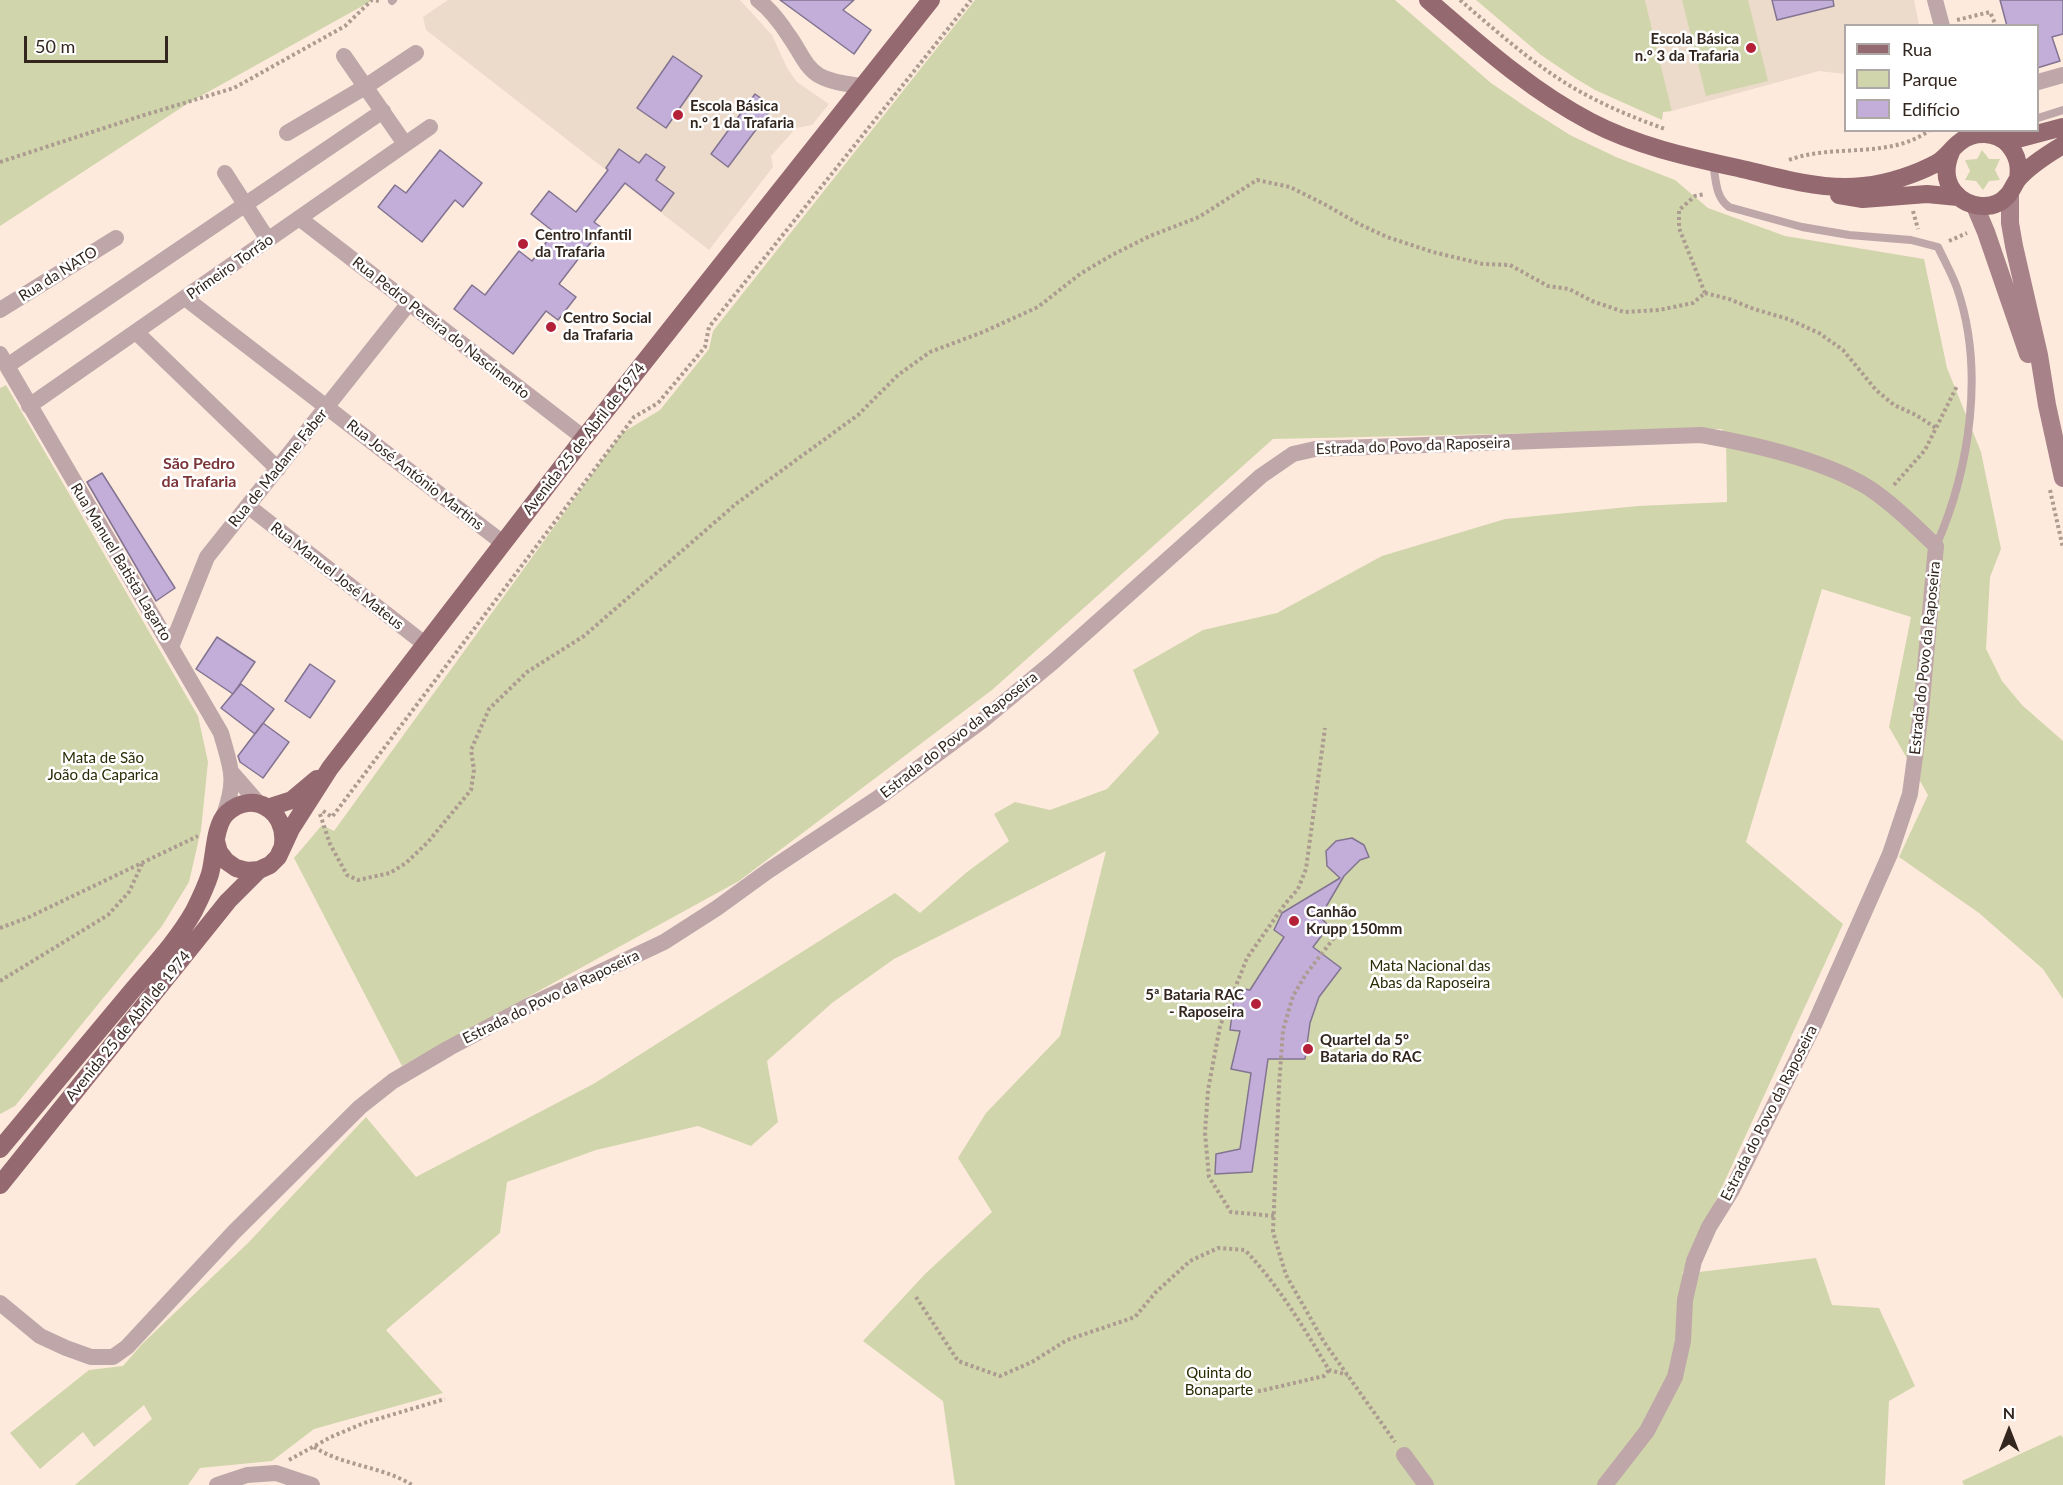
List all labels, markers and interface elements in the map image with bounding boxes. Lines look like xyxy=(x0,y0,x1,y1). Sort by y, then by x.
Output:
scale bar xyxy=(27,24,171,62)
legend xyxy=(1844,24,2039,132)
place label: Escola Básica n.º 3 da Trafaria xyxy=(1635,30,1739,65)
text: 50 m xyxy=(35,35,75,57)
text: Rua xyxy=(1902,38,1932,60)
marker: Escola Básica n.º 3 da Trafaria xyxy=(1744,41,1758,55)
text: Parque xyxy=(1902,68,1957,90)
place label: Escola Básica n.º 1 da Trafaria xyxy=(690,97,794,132)
text: Edifício xyxy=(1902,98,1960,120)
marker: Escola Básica n.º 1 da Trafaria xyxy=(671,108,685,122)
place label: Centro Infantil da Trafaria xyxy=(535,226,632,261)
street label: Primeiro Torrão xyxy=(183,230,277,304)
marker: Centro Infantil da Trafaria xyxy=(516,237,530,251)
street label: Rua da NATO xyxy=(15,243,101,305)
street label: Rua Pedro Pereira do Nascimento xyxy=(349,253,533,403)
place label: Centro Social da Trafaria xyxy=(563,309,652,344)
marker: Centro Social da Trafaria xyxy=(544,320,558,334)
street label: Avenida 25 de Abril de 1974 xyxy=(519,359,649,519)
street label: Rua de Madame Faber xyxy=(225,405,331,531)
street label: Rua José António Martins xyxy=(343,416,487,534)
street label: Estrada do Povo da Raposeira xyxy=(1315,434,1511,458)
district label: São Pedro da Trafaria xyxy=(162,454,236,492)
street label: Rua Manuel Batista Lagarto xyxy=(67,480,175,644)
street label: Rua Manuel José Mateus xyxy=(267,518,407,634)
street label: Estrada do Povo da Raposeira xyxy=(1906,560,1944,756)
street label: Estrada do Povo da Raposeira xyxy=(877,668,1041,802)
park label: Mata de São João da Caparica xyxy=(47,749,159,784)
place label: Canhão Krupp 150mm xyxy=(1306,903,1402,938)
marker: Canhão Krupp 150mm xyxy=(1287,914,1301,928)
street label: Estrada do Povo da Raposeira xyxy=(460,946,642,1048)
street label: Avenida 25 de Abril de 1974 xyxy=(62,947,194,1105)
park label: Mata Nacional das Abas da Raposeira xyxy=(1369,957,1491,992)
place label: 5ª Bataria RAC - Raposeira xyxy=(1145,986,1244,1021)
marker: 5ª Bataria RAC - Raposeira xyxy=(1249,997,1263,1011)
street label: Estrada do Povo da Raposeira xyxy=(1717,1022,1821,1204)
place label: Quartel da 5º Bataria do RAC xyxy=(1320,1031,1422,1066)
marker: Quartel da 5º Bataria do RAC xyxy=(1301,1042,1315,1056)
park label: Quinta do Bonaparte xyxy=(1185,1364,1253,1399)
north arrow xyxy=(1979,1401,2039,1461)
text: N xyxy=(2003,1403,2015,1422)

